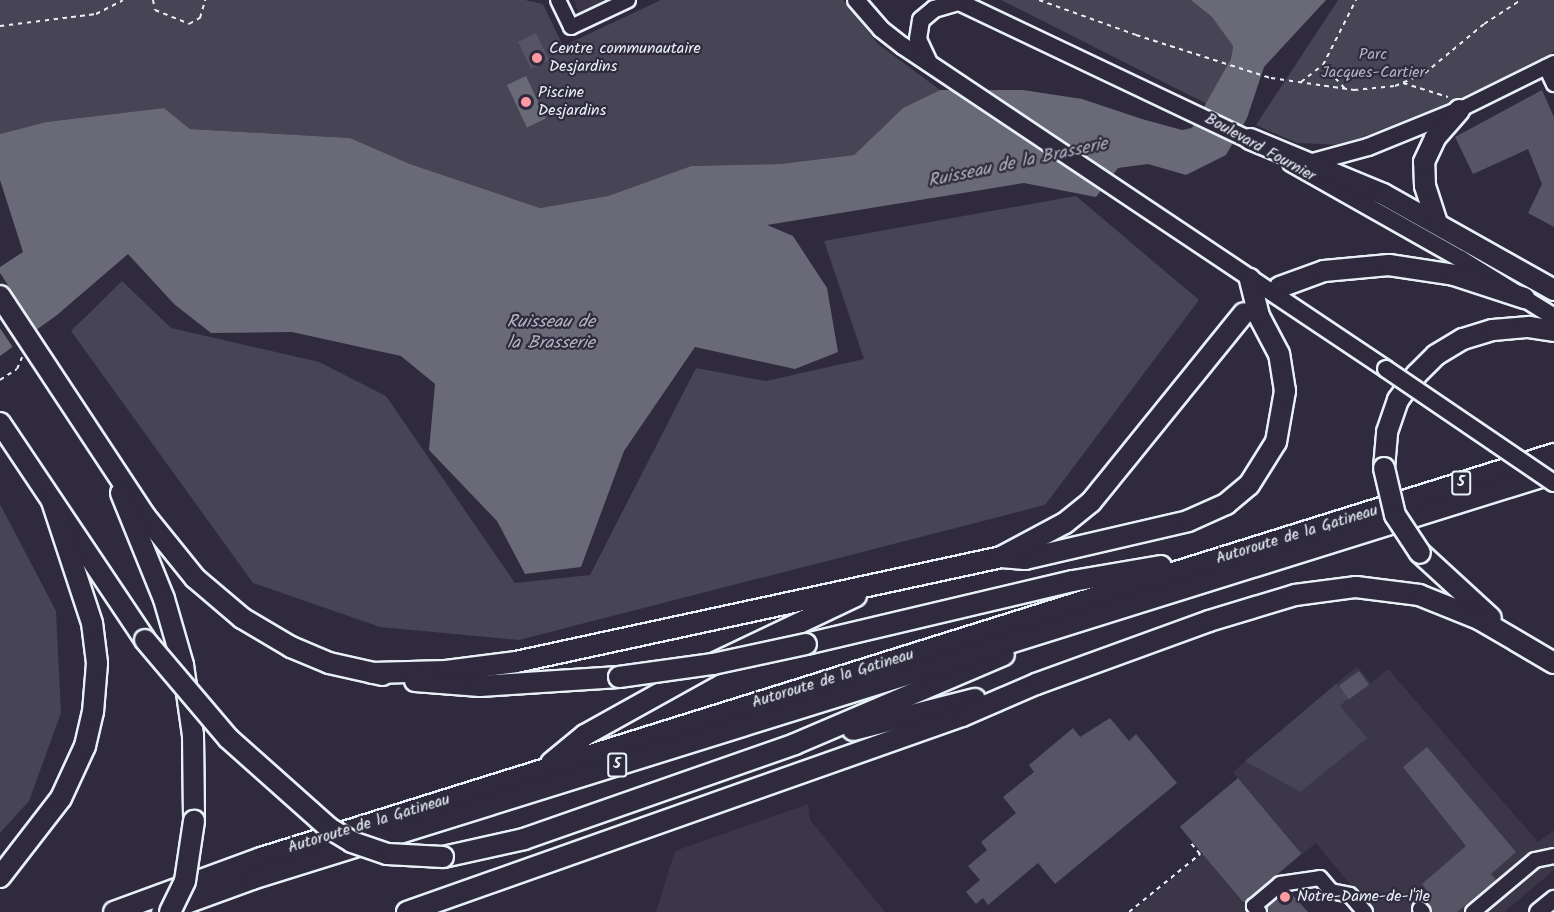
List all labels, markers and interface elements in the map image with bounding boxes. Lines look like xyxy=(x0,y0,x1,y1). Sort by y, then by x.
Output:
place label: Centre communautaire Desjardins xyxy=(549,39,701,77)
park label: Parc Jacques-Cartier xyxy=(1321,45,1425,83)
marker: Centre communautaire Desjardins xyxy=(530,51,544,65)
place label: Piscine Desjardins xyxy=(538,83,606,121)
marker: Piscine Desjardins xyxy=(519,95,533,109)
street label: Boulevard Fournier xyxy=(1201,110,1319,186)
water label: Ruisseau de la Brasserie xyxy=(926,134,1110,194)
water label: Ruisseau de la Brasserie xyxy=(507,313,595,356)
road number: 5 xyxy=(1450,471,1472,495)
street label: Autoroute de la Gatineau xyxy=(1214,501,1380,569)
street label: Autoroute de la Gatineau xyxy=(750,645,916,713)
road number: 5 xyxy=(606,753,628,777)
street label: Autoroute de la Gatineau xyxy=(286,790,452,858)
place label: Notre-Dame-de-l'île xyxy=(1297,887,1430,907)
marker: Notre-Dame-de-l'île xyxy=(1278,890,1292,904)

